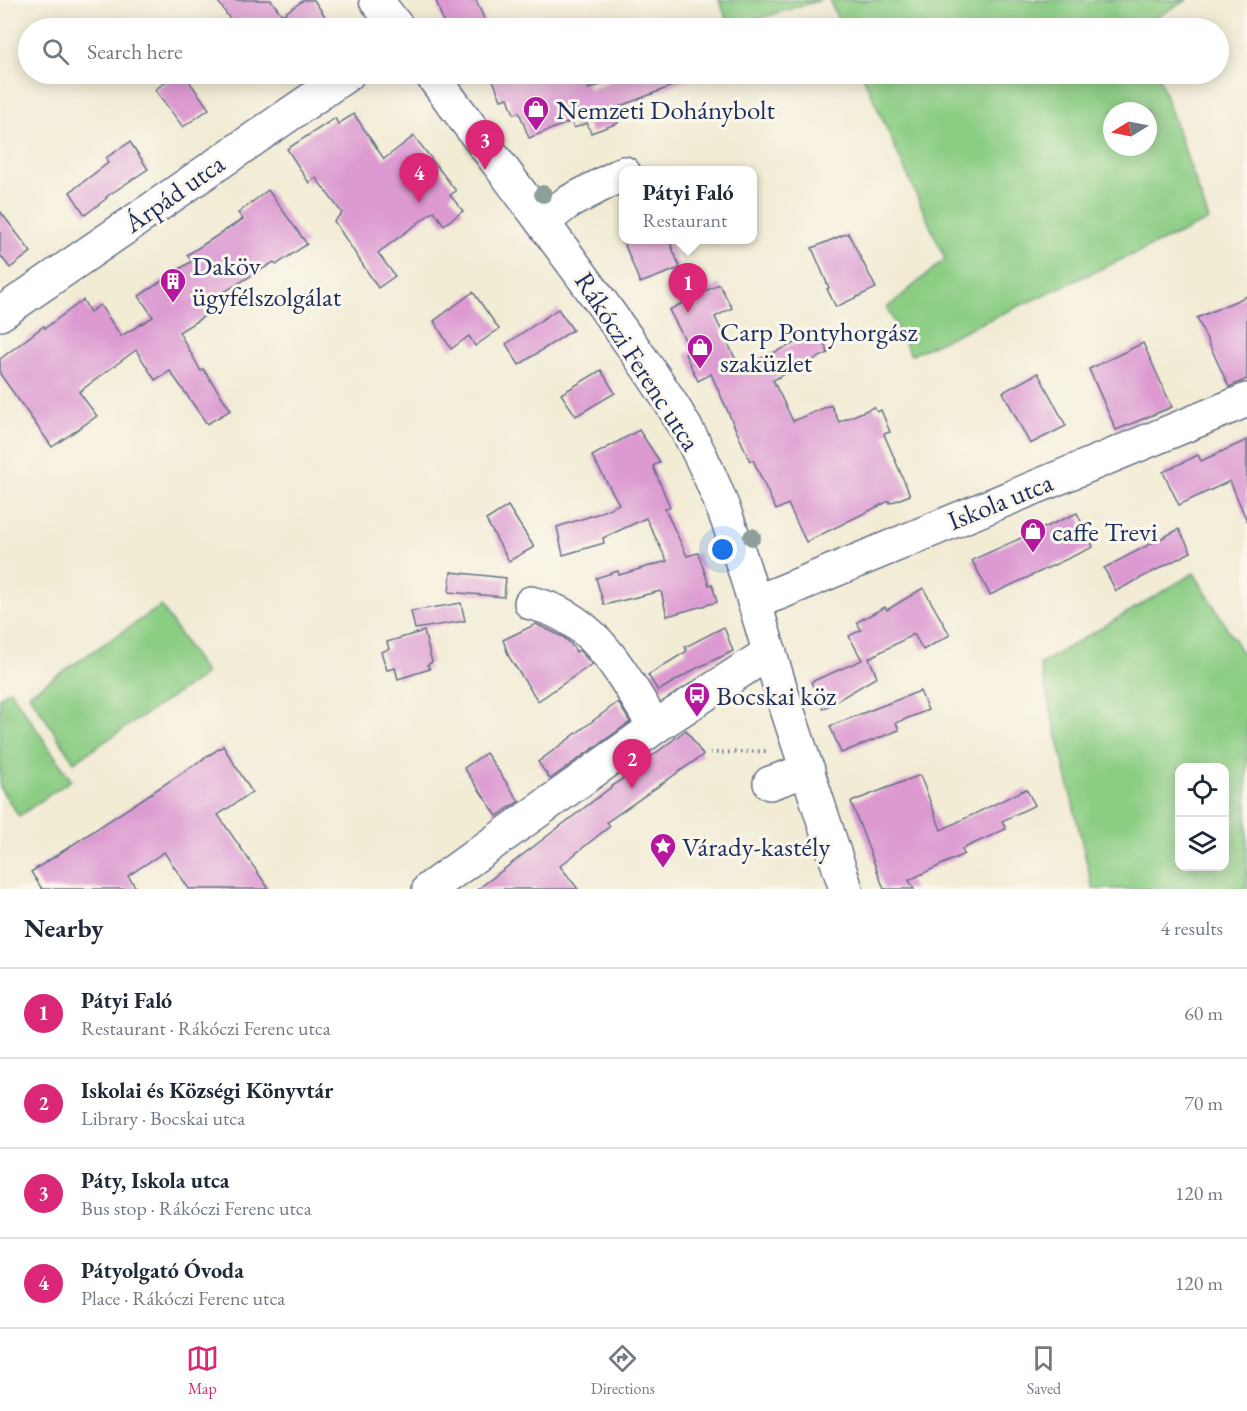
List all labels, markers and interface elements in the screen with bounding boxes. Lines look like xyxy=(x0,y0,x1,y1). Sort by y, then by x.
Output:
search box xyxy=(18,18,1229,84)
icon: search xyxy=(39,35,72,68)
text: Search here xyxy=(87,37,182,66)
place label: Nemzeti Dohánybolt xyxy=(556,92,775,127)
shop icon: Nemzeti Dohánybolt xyxy=(521,94,551,132)
north arrow xyxy=(1103,102,1157,156)
pin: 3 xyxy=(466,120,504,170)
street label: Árpád utca xyxy=(116,146,231,241)
pin: 4 xyxy=(400,154,438,203)
popup xyxy=(619,166,757,244)
text: Pátyi Faló xyxy=(642,178,734,207)
text: Restaurant xyxy=(642,207,727,233)
place label: Daköv ügyfélszolgálat xyxy=(192,248,342,314)
pin: 1 xyxy=(668,264,708,313)
street label: Rákóczi Ferenc utca xyxy=(567,265,709,457)
building icon: Daköv ügyfélszolgálat xyxy=(158,266,188,304)
place label: Carp Pontyhorgász szaküzlet xyxy=(720,314,918,380)
shop icon: Carp Pontyhorgász szaküzlet xyxy=(685,332,715,370)
street label: Iskola utca xyxy=(942,464,1058,538)
place label: caffe Trevi xyxy=(1052,514,1158,549)
shop icon: caffe Trevi xyxy=(1018,516,1048,554)
your location xyxy=(708,535,737,564)
place label: Bocskai köz xyxy=(716,678,837,713)
bus stop icon: Bocskai köz xyxy=(682,680,712,718)
pin: 2 xyxy=(612,740,652,789)
map controls xyxy=(1175,763,1229,871)
button: locate xyxy=(1175,763,1229,817)
button: layers xyxy=(1175,817,1229,871)
place label: Várady-kastély xyxy=(682,829,831,864)
place icon: Várady-kastély xyxy=(648,831,678,869)
text: Nearby xyxy=(24,911,104,945)
text: 4 results xyxy=(1160,915,1223,941)
text: Pátyi Faló xyxy=(81,986,172,1015)
text: 1 xyxy=(38,1000,49,1026)
text: 60 m xyxy=(1184,1000,1223,1026)
text: Restaurant · Rákóczi Ferenc utca xyxy=(81,1015,331,1041)
text: Iskolai és Községi Könyvtár xyxy=(81,1076,333,1105)
text: 2 xyxy=(38,1090,49,1116)
text: 70 m xyxy=(1184,1090,1223,1116)
text: Library · Bocskai utca xyxy=(81,1105,245,1131)
text: Páty, Iskola utca xyxy=(81,1166,229,1195)
text: 3 xyxy=(38,1180,49,1206)
text: 120 m xyxy=(1175,1180,1223,1206)
text: Bus stop · Rákóczi Ferenc utca xyxy=(81,1195,312,1221)
text: Pátyolgató Óvoda xyxy=(81,1256,244,1285)
text: 4 xyxy=(38,1270,49,1296)
text: 120 m xyxy=(1175,1270,1223,1296)
text: Place · Rákóczi Ferenc utca xyxy=(81,1285,285,1311)
tab: Map xyxy=(186,1342,219,1399)
tab: Directions xyxy=(591,1342,655,1399)
tab: Saved xyxy=(1027,1342,1061,1399)

